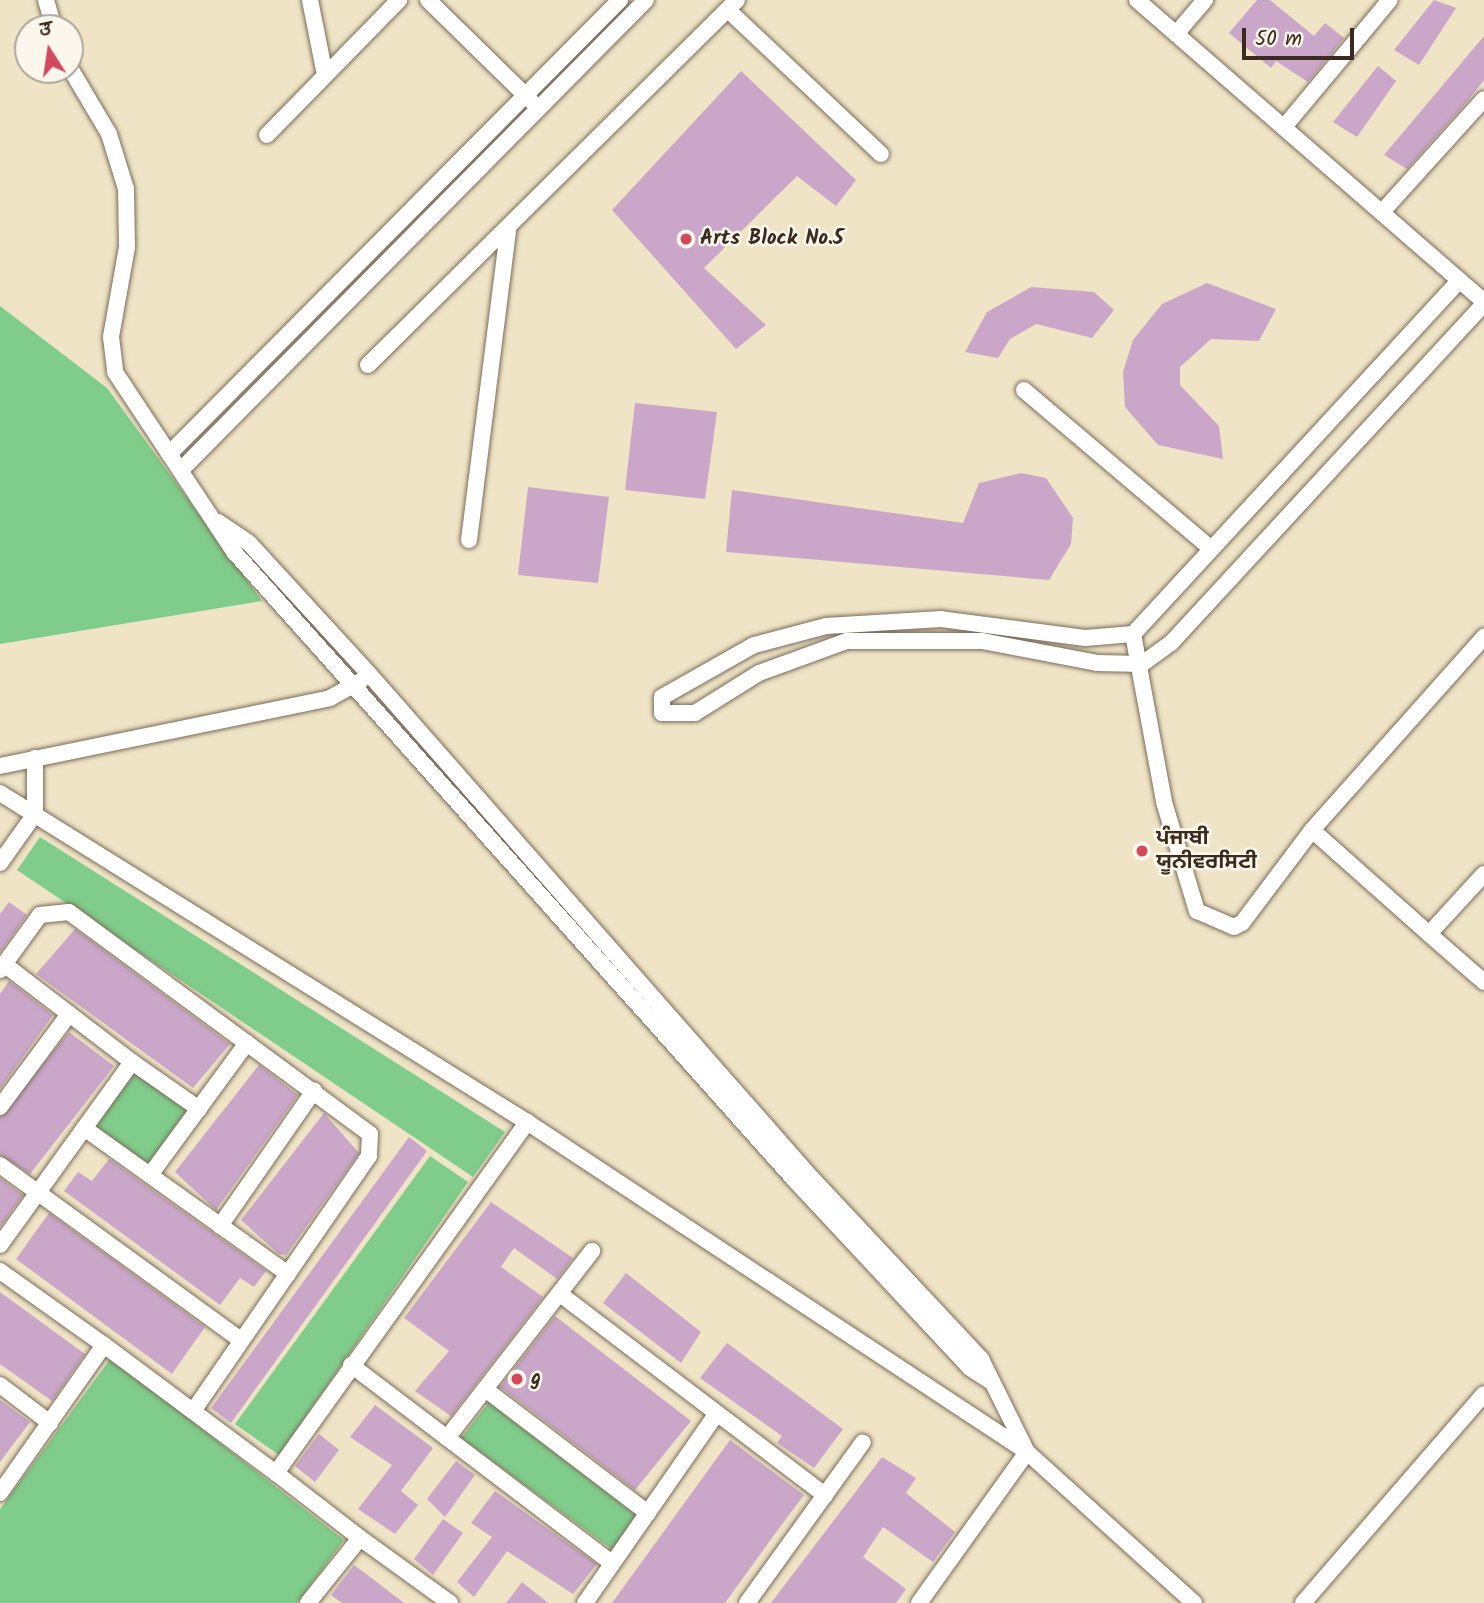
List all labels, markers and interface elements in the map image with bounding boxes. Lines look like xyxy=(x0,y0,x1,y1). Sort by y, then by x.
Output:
north arrow xyxy=(14,14,84,84)
scale bar xyxy=(1246,14,1358,58)
text: उ xyxy=(36,15,54,46)
text: 50 m xyxy=(1255,23,1302,56)
place label: Arts Block No.5 xyxy=(700,226,844,252)
marker: Arts Block No.5 xyxy=(678,231,694,247)
place label: ਪੰਜਾਬੀ ਯੂਨੀਵਰਸਿਟੀ xyxy=(1156,826,1257,876)
marker: ਪੰਜਾਬੀ ਯੂਨੀਵਰਸਿਟੀ xyxy=(1134,843,1150,859)
place label: g xyxy=(531,1366,541,1392)
marker: g xyxy=(509,1371,525,1387)

